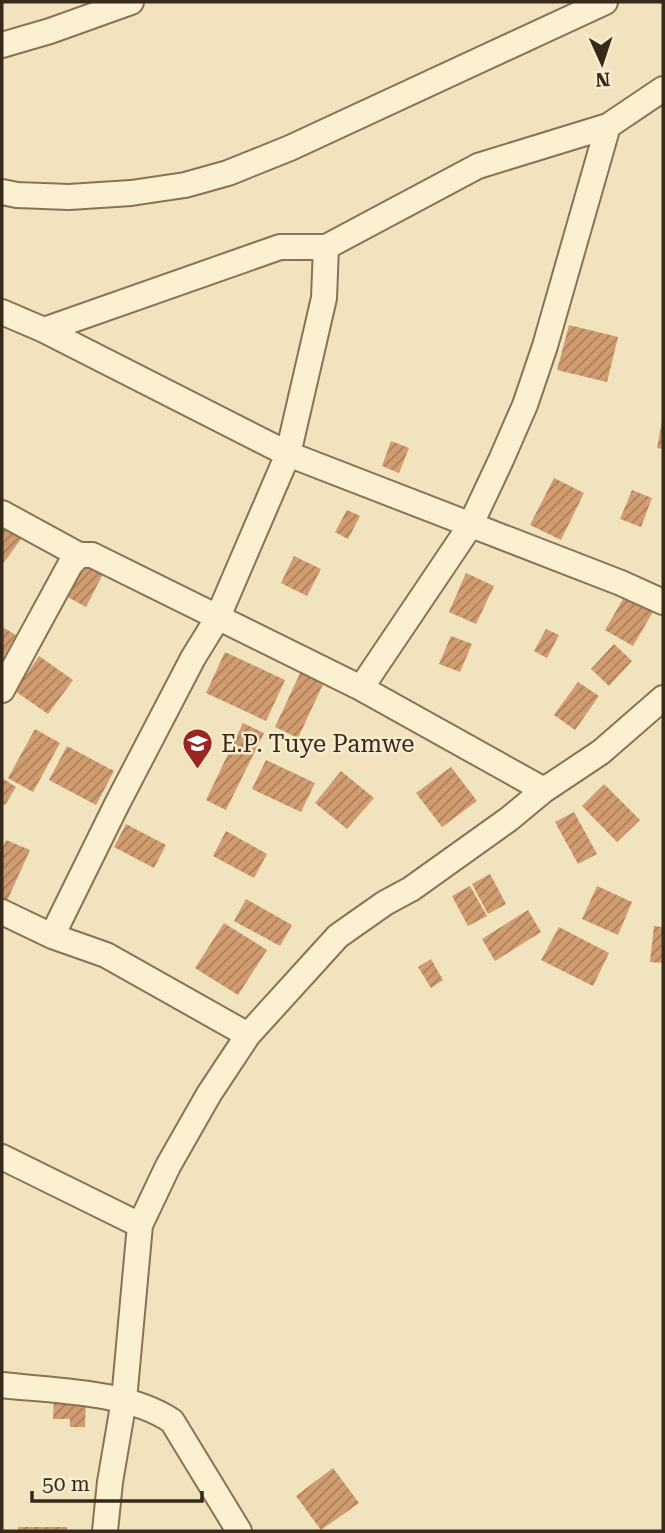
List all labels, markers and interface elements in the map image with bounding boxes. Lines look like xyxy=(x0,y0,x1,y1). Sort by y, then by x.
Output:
north arrow xyxy=(567,28,637,98)
text: N xyxy=(595,68,611,91)
school or university icon: E.P. Tuye Pamwe xyxy=(181,727,215,771)
place label: E.P. Tuye Pamwe xyxy=(221,730,414,758)
scale bar xyxy=(32,1460,201,1504)
text: 50 m xyxy=(42,1472,90,1496)

